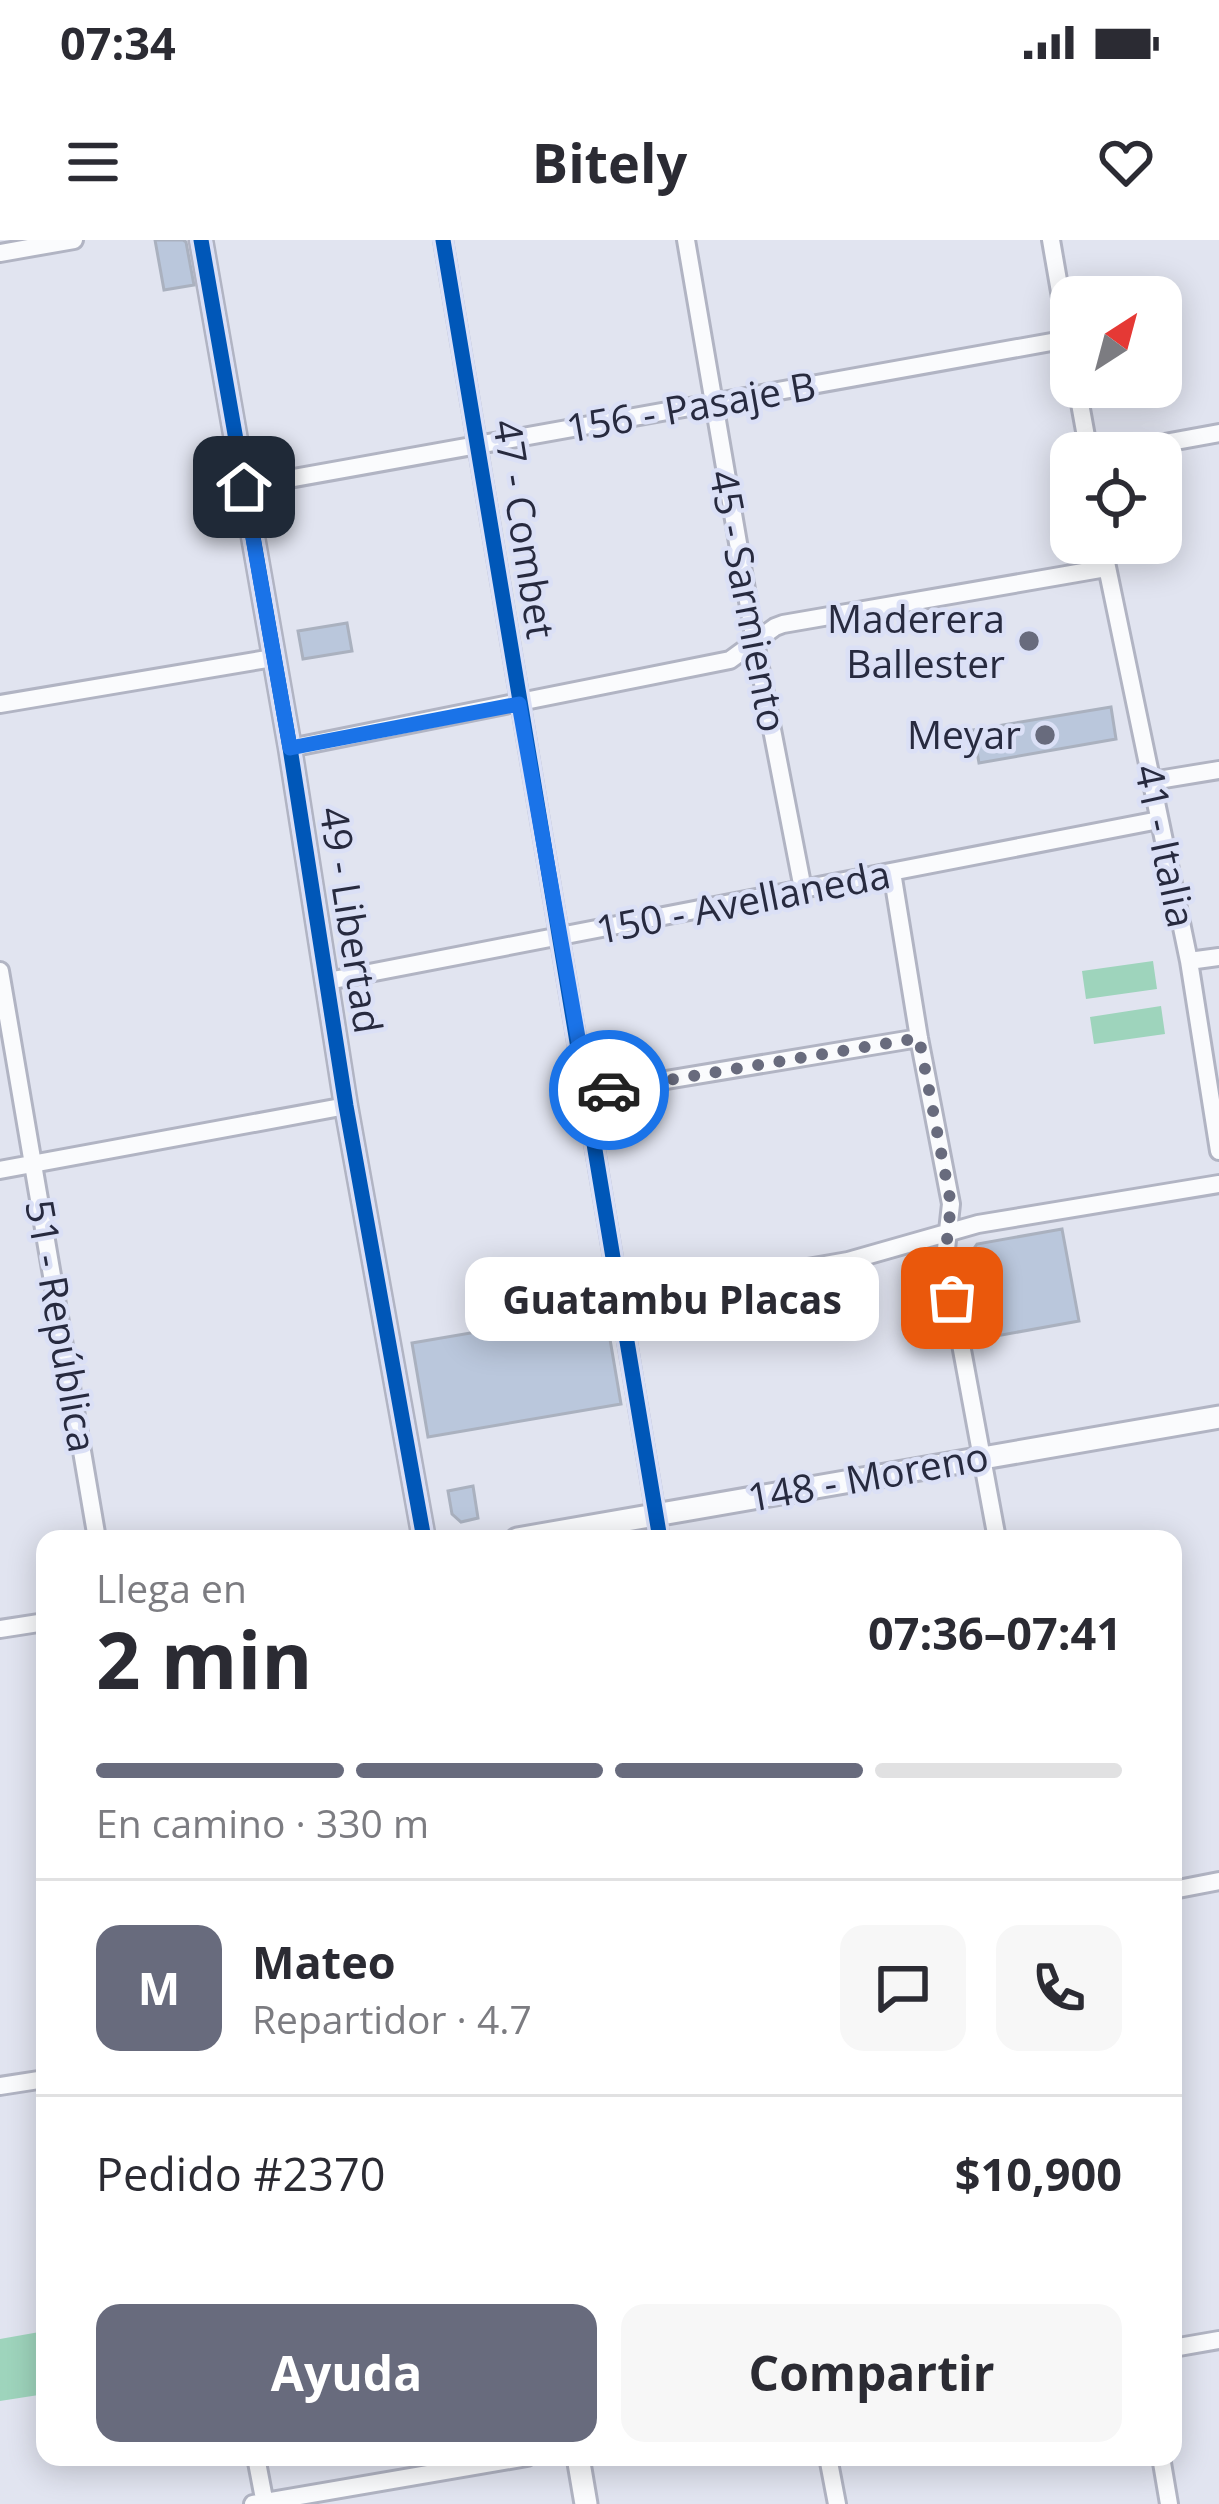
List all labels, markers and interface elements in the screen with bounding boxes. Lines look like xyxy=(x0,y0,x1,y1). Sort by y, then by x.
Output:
text: 07:34 xyxy=(60,12,176,73)
text: Bitely xyxy=(532,125,687,199)
icon: menu xyxy=(60,129,126,195)
icon: heart xyxy=(1093,129,1159,195)
north arrow xyxy=(1050,276,1182,408)
map controls xyxy=(1050,276,1182,564)
street label: 156 - Pasaje B xyxy=(562,358,820,454)
street label: 47 - Combet xyxy=(482,415,569,642)
button: locate xyxy=(1050,432,1182,564)
pin xyxy=(193,436,295,538)
icon: home xyxy=(211,454,277,520)
street label: 45 - Sarmiento xyxy=(698,465,801,736)
place label: Maderera Ballester xyxy=(827,591,1005,689)
marker: Maderera Ballester xyxy=(1016,628,1042,654)
place label: Meyar xyxy=(907,707,1021,760)
marker: Meyar xyxy=(1032,722,1058,748)
street label: 41 - Italia xyxy=(1123,759,1210,932)
street label: 49 - Libertad xyxy=(308,803,397,1037)
street label: 150 - Avellaneda xyxy=(591,846,894,955)
courier xyxy=(549,1030,669,1150)
icon: car xyxy=(576,1057,642,1123)
street label: 51 - República xyxy=(14,1196,111,1456)
pin xyxy=(901,1247,1003,1349)
callout: Guatambu Placas xyxy=(466,1256,880,1340)
icon: bag xyxy=(919,1265,985,1331)
text: Guatambu Placas xyxy=(502,1272,842,1325)
street label: 148 - Moreno xyxy=(743,1428,992,1523)
text: Llega en xyxy=(96,1561,247,1614)
text: 07:36–07:41 xyxy=(868,1602,1122,1663)
text: 2 min xyxy=(96,1606,313,1712)
text: En camino · 330 m xyxy=(96,1796,429,1849)
button: chat xyxy=(840,1925,966,2051)
button: phone xyxy=(996,1925,1122,2051)
text: Mateo xyxy=(252,1931,396,1992)
text: M xyxy=(138,1957,180,2018)
text: Repartidor · 4.7 xyxy=(252,1992,532,2045)
text: Pedido #2370 xyxy=(96,2143,386,2204)
text: $10,900 xyxy=(955,2143,1122,2204)
button: Ayuda xyxy=(96,2304,597,2442)
button: Compartir xyxy=(621,2304,1122,2442)

